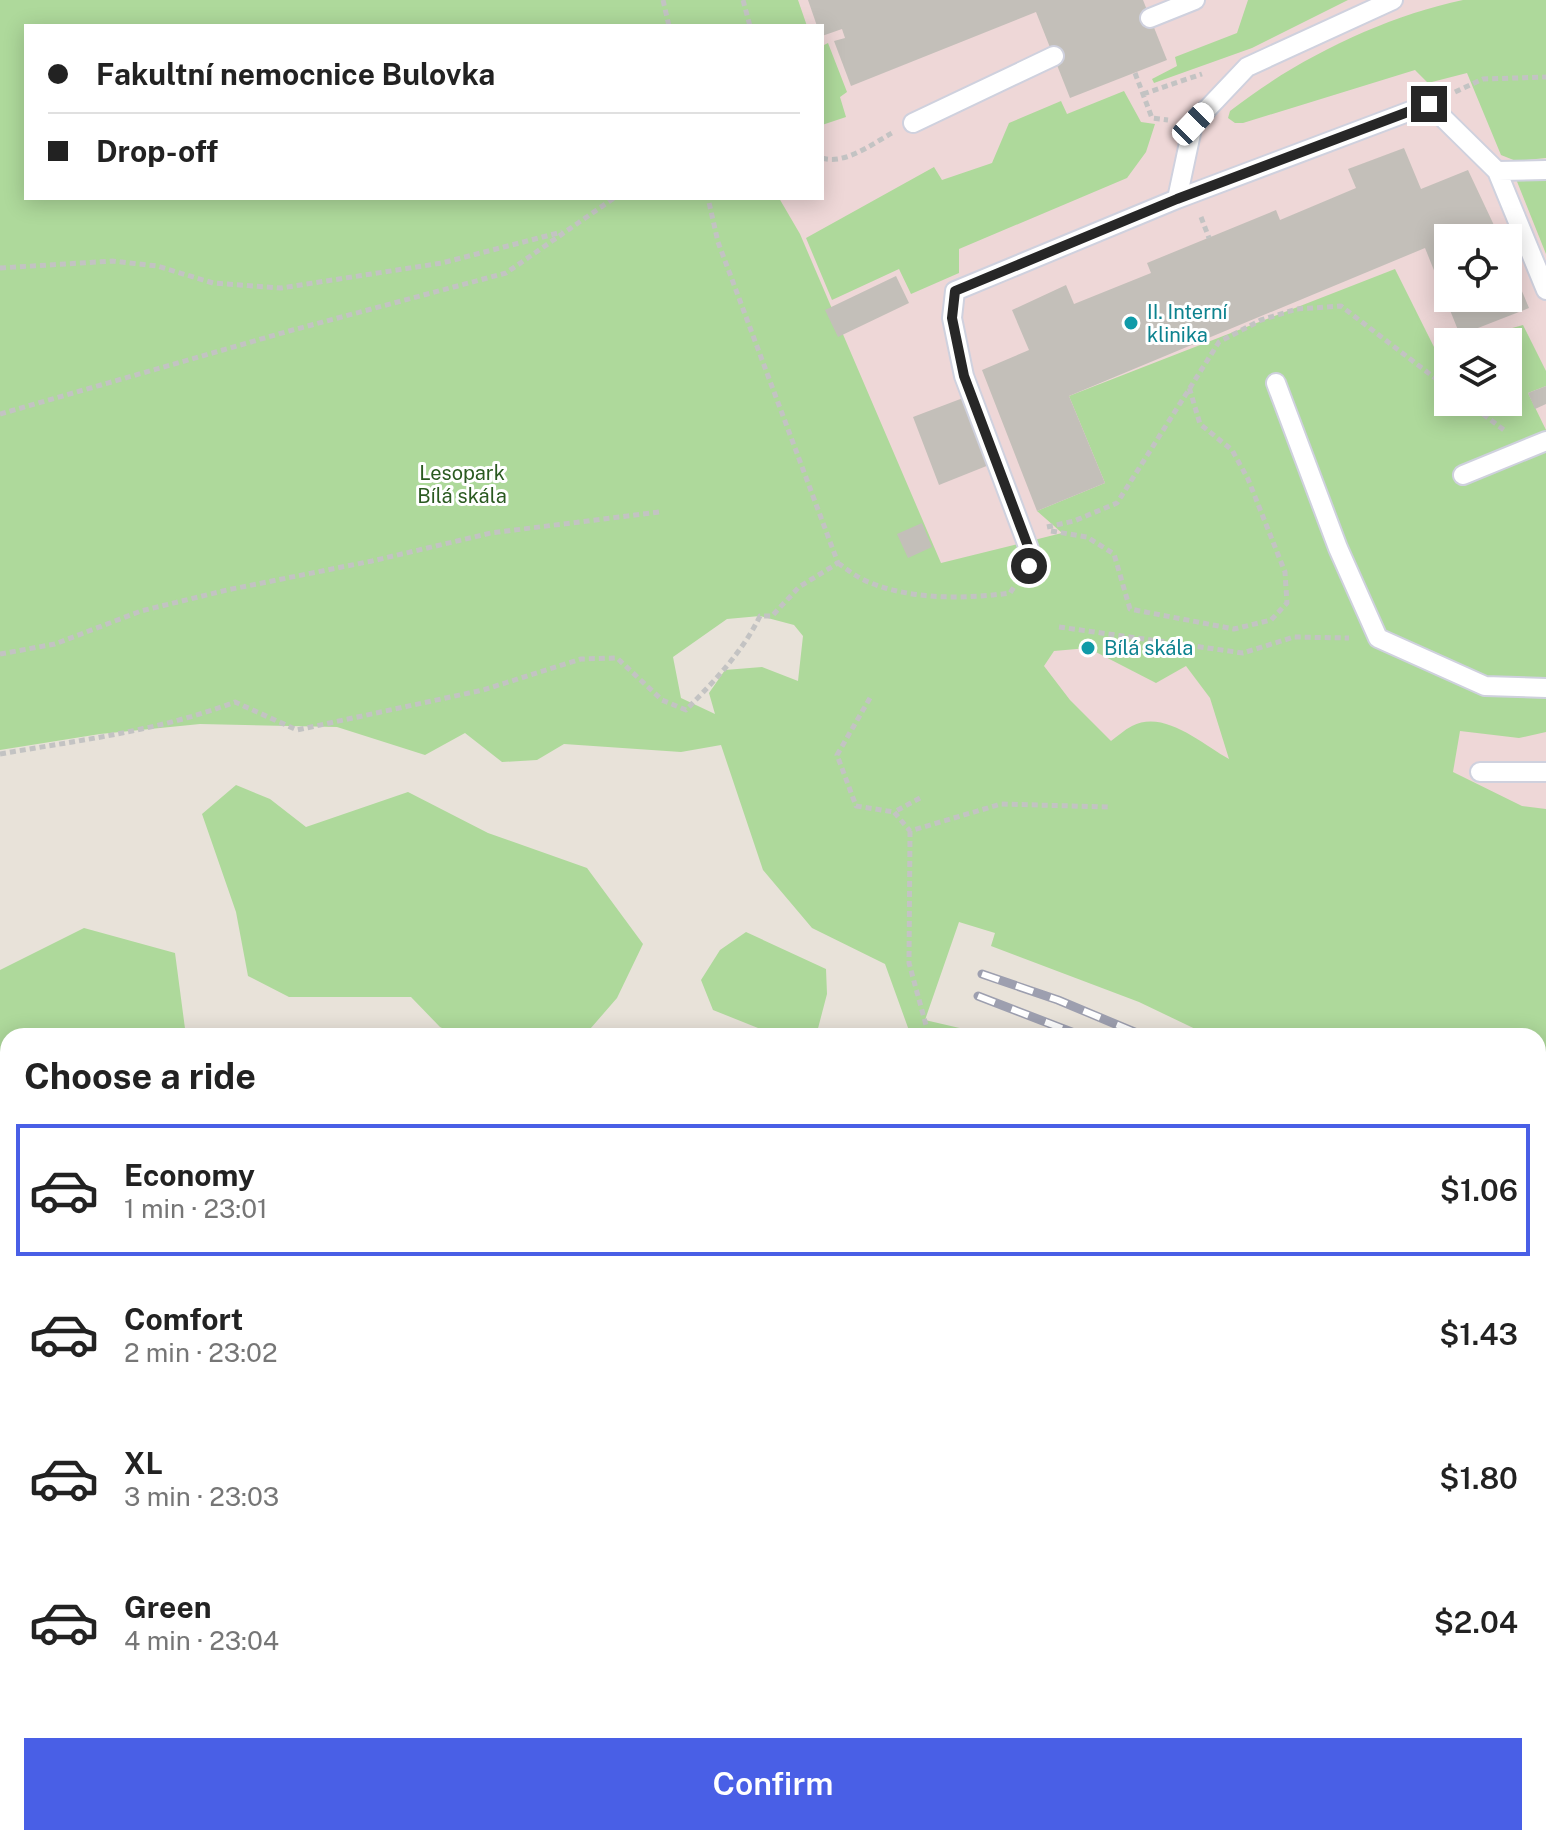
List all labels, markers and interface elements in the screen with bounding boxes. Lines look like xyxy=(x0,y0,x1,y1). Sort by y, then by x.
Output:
text: Fakultní nemocnice Bulovka xyxy=(96,56,495,92)
route end xyxy=(1411,86,1447,122)
car xyxy=(1168,98,1218,150)
text: Drop-off xyxy=(96,133,218,169)
map controls xyxy=(1434,224,1522,416)
button: locate xyxy=(1434,224,1522,312)
place label: II. Interní klinika xyxy=(1147,300,1229,347)
marker: II. Interní klinika xyxy=(1122,314,1140,332)
button: layers xyxy=(1434,328,1522,416)
park label: Lesopark Bílá skála xyxy=(417,461,507,508)
route start xyxy=(1011,548,1047,584)
place label: Bílá skála xyxy=(1104,636,1193,660)
marker: Bílá skála xyxy=(1079,639,1097,657)
text: Choose a ride xyxy=(24,1055,256,1097)
icon: car xyxy=(28,1154,100,1226)
text: Economy xyxy=(124,1157,255,1193)
text: $1.06 xyxy=(1440,1172,1518,1208)
text: 1 min · 23:01 xyxy=(124,1193,268,1224)
icon: car xyxy=(28,1298,100,1370)
text: Comfort xyxy=(124,1301,243,1337)
text: $1.43 xyxy=(1439,1316,1518,1352)
text: 2 min · 23:02 xyxy=(124,1337,278,1368)
icon: car xyxy=(28,1442,100,1514)
text: XL xyxy=(124,1445,163,1481)
text: $1.80 xyxy=(1439,1460,1518,1496)
text: 3 min · 23:03 xyxy=(124,1481,279,1512)
icon: car xyxy=(28,1586,100,1658)
text: Green xyxy=(124,1589,211,1625)
text: $2.04 xyxy=(1434,1604,1518,1640)
text: 4 min · 23:04 xyxy=(124,1625,279,1656)
button: Confirm xyxy=(24,1738,1522,1830)

